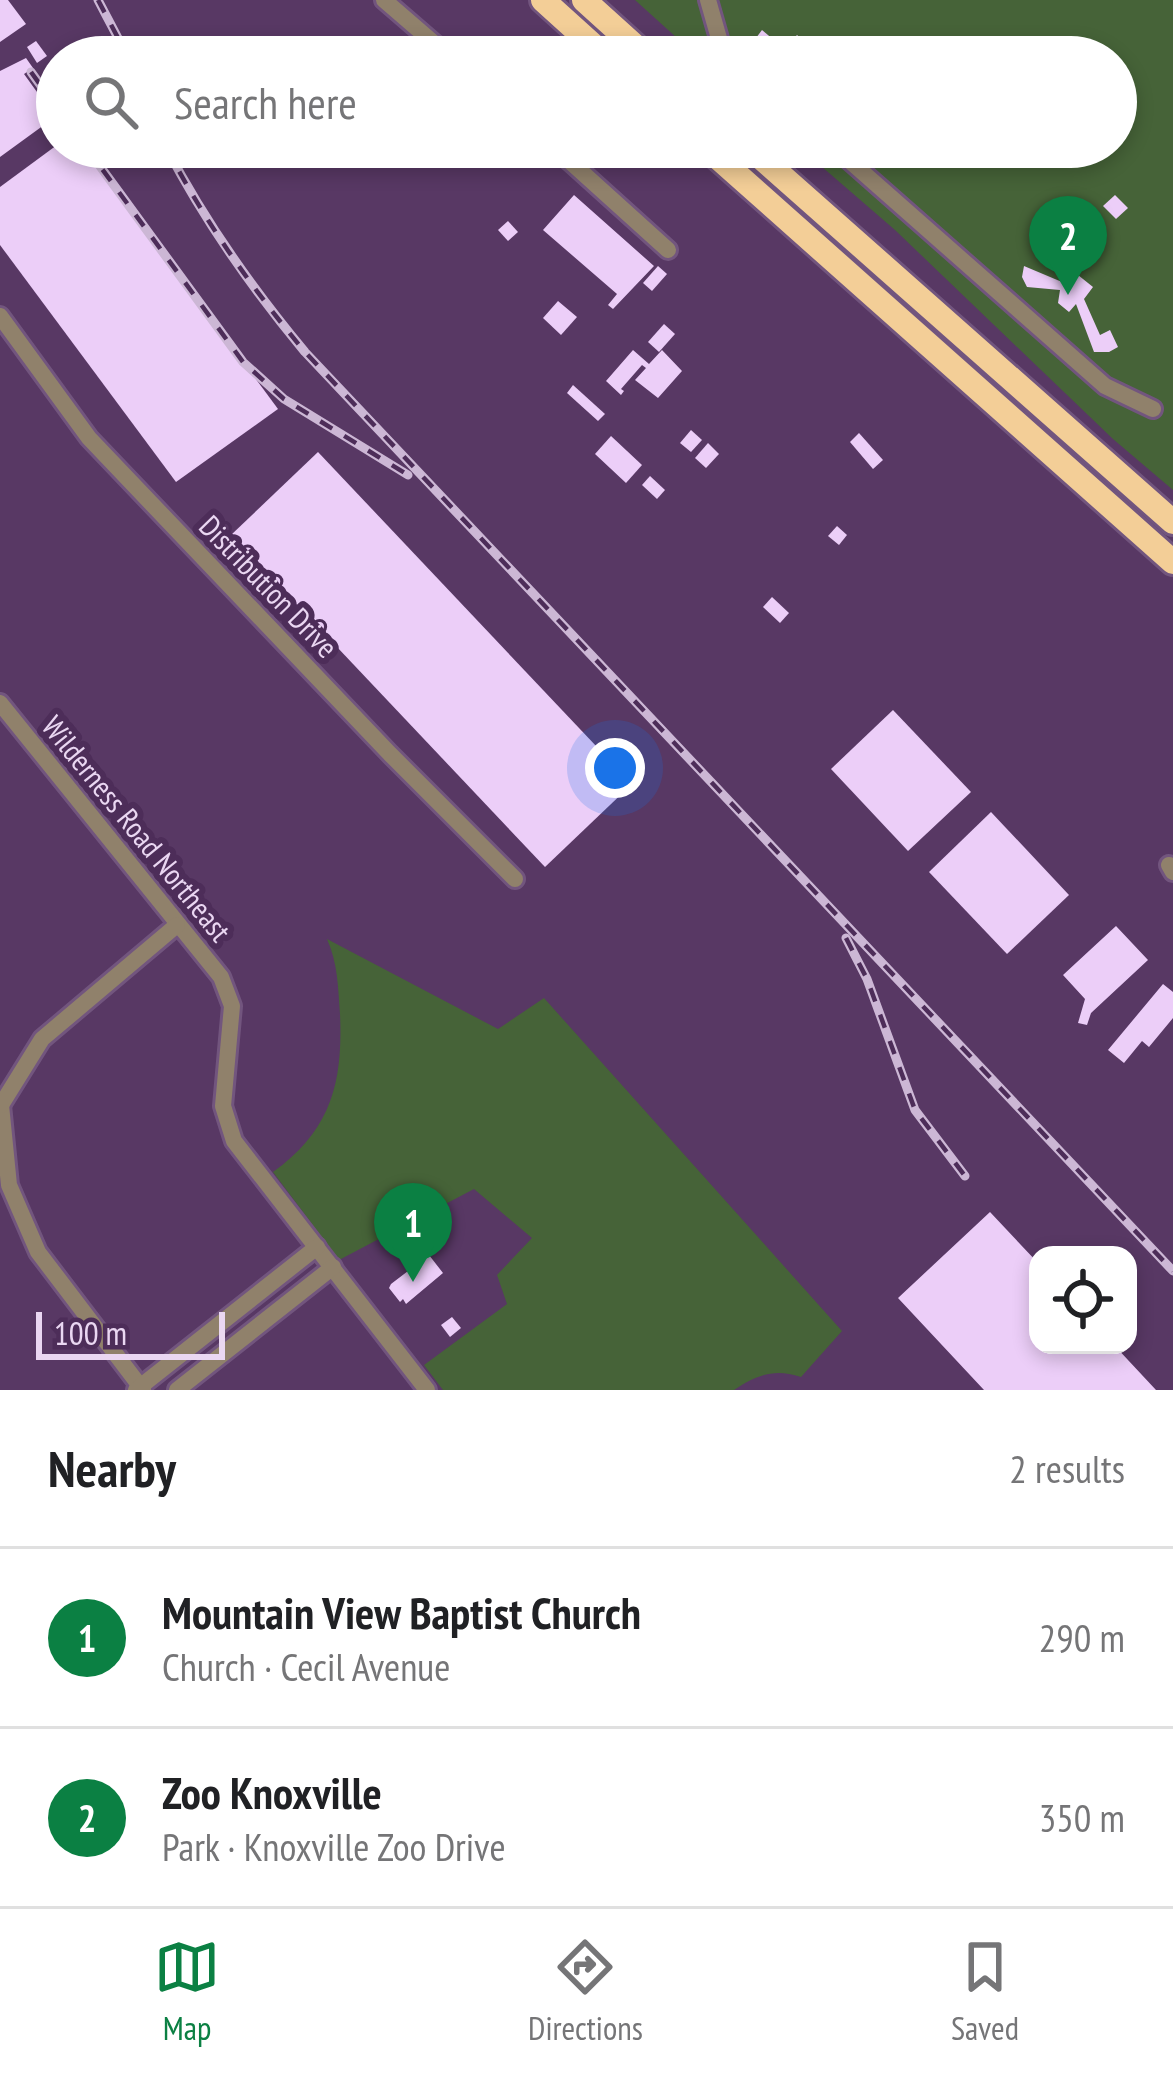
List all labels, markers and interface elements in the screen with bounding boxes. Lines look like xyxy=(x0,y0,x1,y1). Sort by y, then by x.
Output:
search box xyxy=(36,36,1137,168)
icon: search xyxy=(78,69,144,135)
text: Search here xyxy=(174,73,357,131)
pin: 2 xyxy=(1029,196,1107,295)
street label: Distribution Drive xyxy=(191,507,347,665)
street label: Wilderness Road Northeast xyxy=(34,707,241,949)
your location xyxy=(585,738,645,798)
pin: 1 xyxy=(374,1183,452,1282)
map controls xyxy=(1029,1246,1137,1354)
button: locate xyxy=(1029,1246,1137,1354)
scale bar xyxy=(36,1306,225,1359)
text: 100 m xyxy=(54,1311,127,1354)
text: Nearby xyxy=(48,1435,176,1501)
text: 2 results xyxy=(1009,1443,1125,1494)
text: Mountain View Baptist Church xyxy=(162,1583,641,1641)
text: 1 xyxy=(78,1612,96,1663)
text: 290 m xyxy=(1039,1612,1125,1663)
text: Church · Cecil Avenue xyxy=(162,1641,450,1692)
text: Zoo Knoxville xyxy=(162,1763,382,1821)
text: 2 xyxy=(78,1792,96,1843)
text: 350 m xyxy=(1039,1792,1125,1843)
text: Park · Knoxville Zoo Drive xyxy=(162,1821,506,1872)
tab: Map xyxy=(154,1934,220,2049)
tab: Directions xyxy=(528,1934,643,2049)
tab: Saved xyxy=(951,1934,1019,2049)

